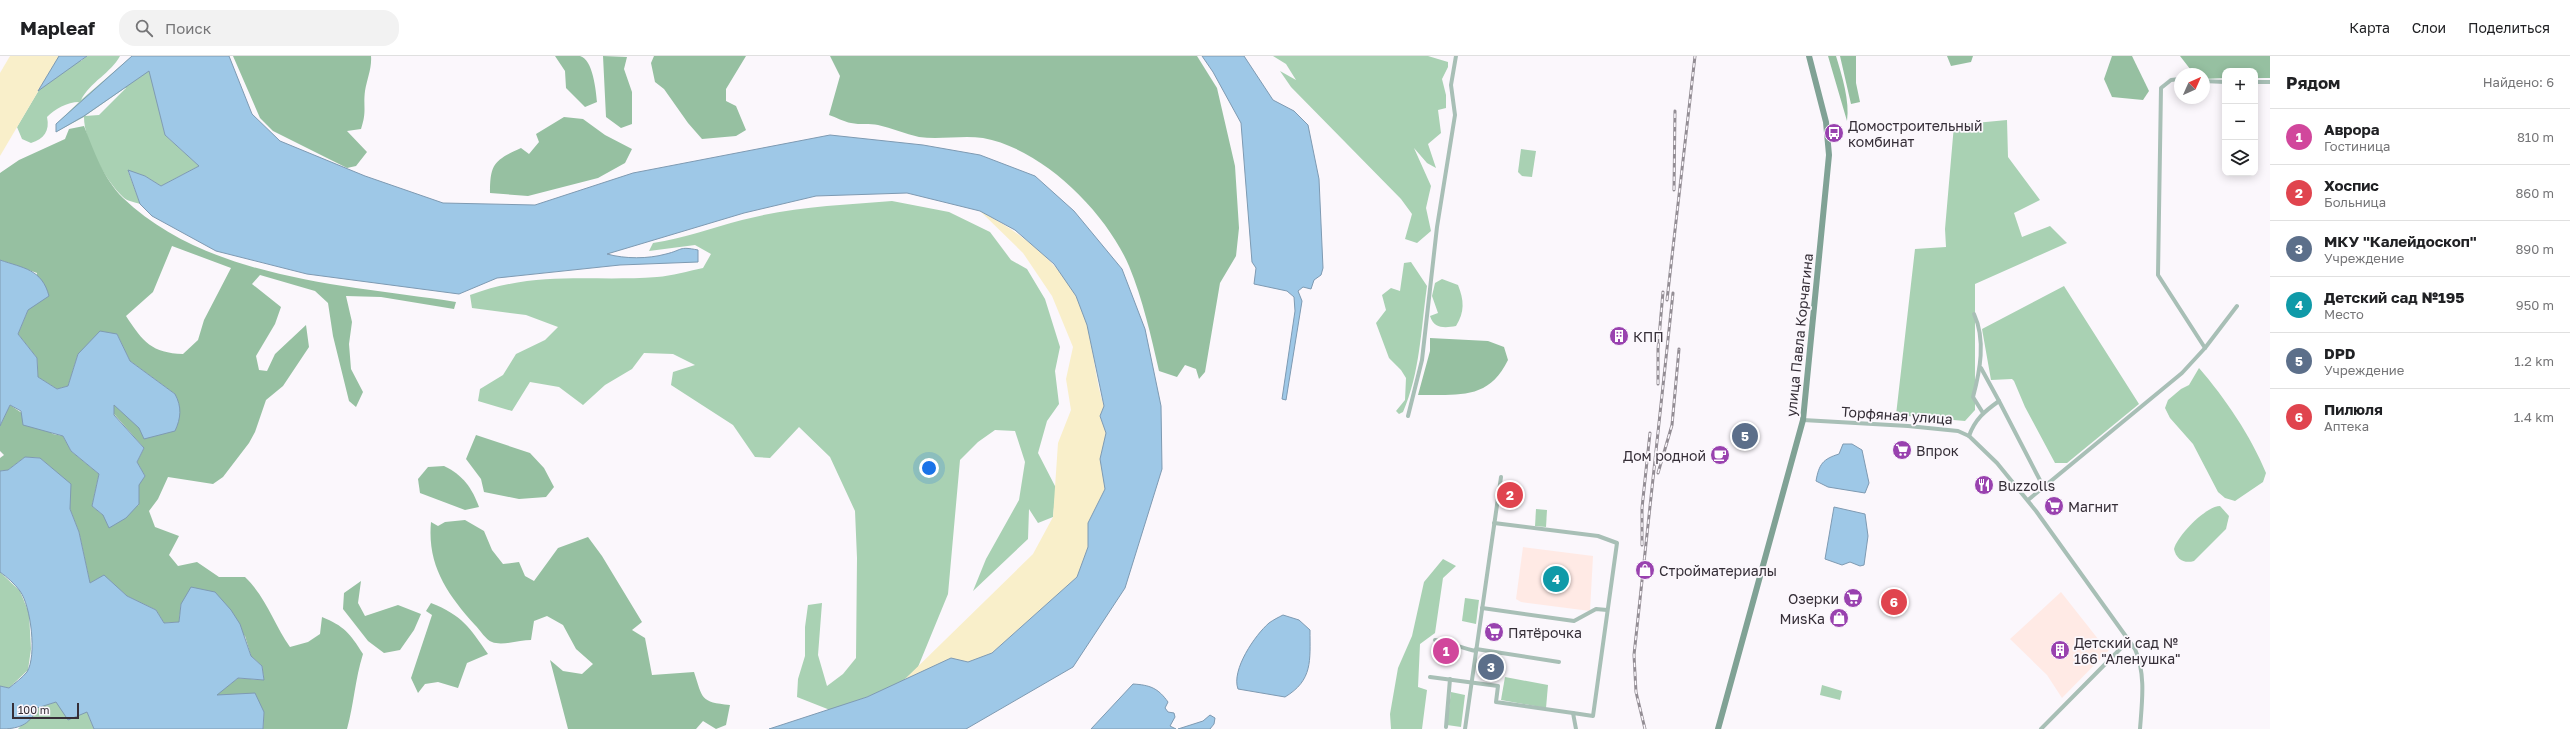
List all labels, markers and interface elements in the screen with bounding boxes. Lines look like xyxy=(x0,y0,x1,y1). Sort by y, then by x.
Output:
search box xyxy=(119,10,399,46)
text: Mapleaf xyxy=(20,16,95,39)
icon: search xyxy=(133,17,155,39)
text: Поиск xyxy=(165,19,211,37)
text: Карта xyxy=(2349,19,2390,36)
text: Слои xyxy=(2412,19,2446,36)
text: Поделиться xyxy=(2468,19,2550,36)
north arrow xyxy=(2174,68,2210,104)
map controls xyxy=(2222,68,2258,176)
button: + xyxy=(2222,68,2258,104)
text: Рядом xyxy=(2286,72,2340,93)
text: Найдено: 6 xyxy=(2483,74,2554,90)
button: − xyxy=(2222,104,2258,140)
place label: Домостроительный комбинат xyxy=(1848,117,1983,150)
text: Аврора xyxy=(2324,120,2380,138)
bus stop icon: Домостроительный комбинат xyxy=(1823,122,1845,144)
text: 1 xyxy=(2296,129,2302,145)
text: 810 m xyxy=(2517,129,2554,145)
text: Гостиница xyxy=(2324,138,2390,154)
button: layers xyxy=(2222,140,2258,176)
text: Хоспис xyxy=(2324,176,2379,194)
text: 2 xyxy=(2295,185,2303,201)
text: 860 m xyxy=(2515,185,2554,201)
text: Больница xyxy=(2324,194,2386,210)
text: МКУ "Калейдоскоп" xyxy=(2324,232,2477,250)
text: 3 xyxy=(2295,241,2303,257)
text: 890 m xyxy=(2515,241,2554,257)
text: Учреждение xyxy=(2324,250,2404,266)
street label: улица Павла Корчагина xyxy=(1782,253,1816,417)
text: Детский сад №195 xyxy=(2324,288,2464,306)
text: 4 xyxy=(2295,297,2303,313)
text: 950 m xyxy=(2516,297,2554,313)
text: Место xyxy=(2324,306,2364,322)
building icon: КПП xyxy=(1608,325,1630,347)
place label: КПП xyxy=(1633,328,1664,345)
text: DPD xyxy=(2324,344,2356,362)
text: 5 xyxy=(2295,353,2303,369)
text: 1.2 km xyxy=(2514,353,2554,369)
text: Учреждение xyxy=(2324,362,2404,378)
text: Пилюля xyxy=(2324,400,2383,418)
street label: Торфяная улица xyxy=(1841,403,1953,427)
text: 6 xyxy=(2295,409,2303,425)
text: 1.4 km xyxy=(2514,409,2554,425)
text: Аптека xyxy=(2324,418,2369,434)
pin: 5 xyxy=(1732,421,1758,451)
supermarket icon: Впрок xyxy=(1891,439,1913,461)
place label: Впрок xyxy=(1916,442,1959,459)
cafe icon: Дом родной xyxy=(1709,444,1731,466)
place label: Дом родной xyxy=(1623,447,1706,464)
your location xyxy=(919,458,939,478)
restaurant icon: Buzzolls xyxy=(1973,474,1995,496)
place label: Buzzolls xyxy=(1998,477,2055,494)
pin: 2 xyxy=(1497,480,1523,510)
supermarket icon: Магнит xyxy=(2043,495,2065,517)
place label: Магнит xyxy=(2068,498,2118,515)
shop icon: Стройматериалы xyxy=(1634,559,1656,581)
place label: Стройматериалы xyxy=(1659,562,1777,579)
pin: 4 xyxy=(1543,564,1569,594)
supermarket icon: Озерки xyxy=(1842,587,1864,609)
pin: 6 xyxy=(1881,587,1907,617)
place label: Озерки xyxy=(1788,590,1839,607)
shop icon: МиsКа xyxy=(1828,607,1850,629)
place label: МиsКа xyxy=(1779,610,1825,627)
supermarket icon: Пятёрочка xyxy=(1483,621,1505,643)
place label: Пятёрочка xyxy=(1508,624,1582,641)
place label: Детский сад № 166 "Аленушка" xyxy=(2074,634,2180,667)
pin: 1 xyxy=(1433,636,1459,666)
building icon: Детский сад № 166 "Аленушка" xyxy=(2049,639,2071,661)
pin: 3 xyxy=(1478,652,1504,682)
scale bar xyxy=(12,701,79,720)
text: 100 m xyxy=(18,703,49,716)

